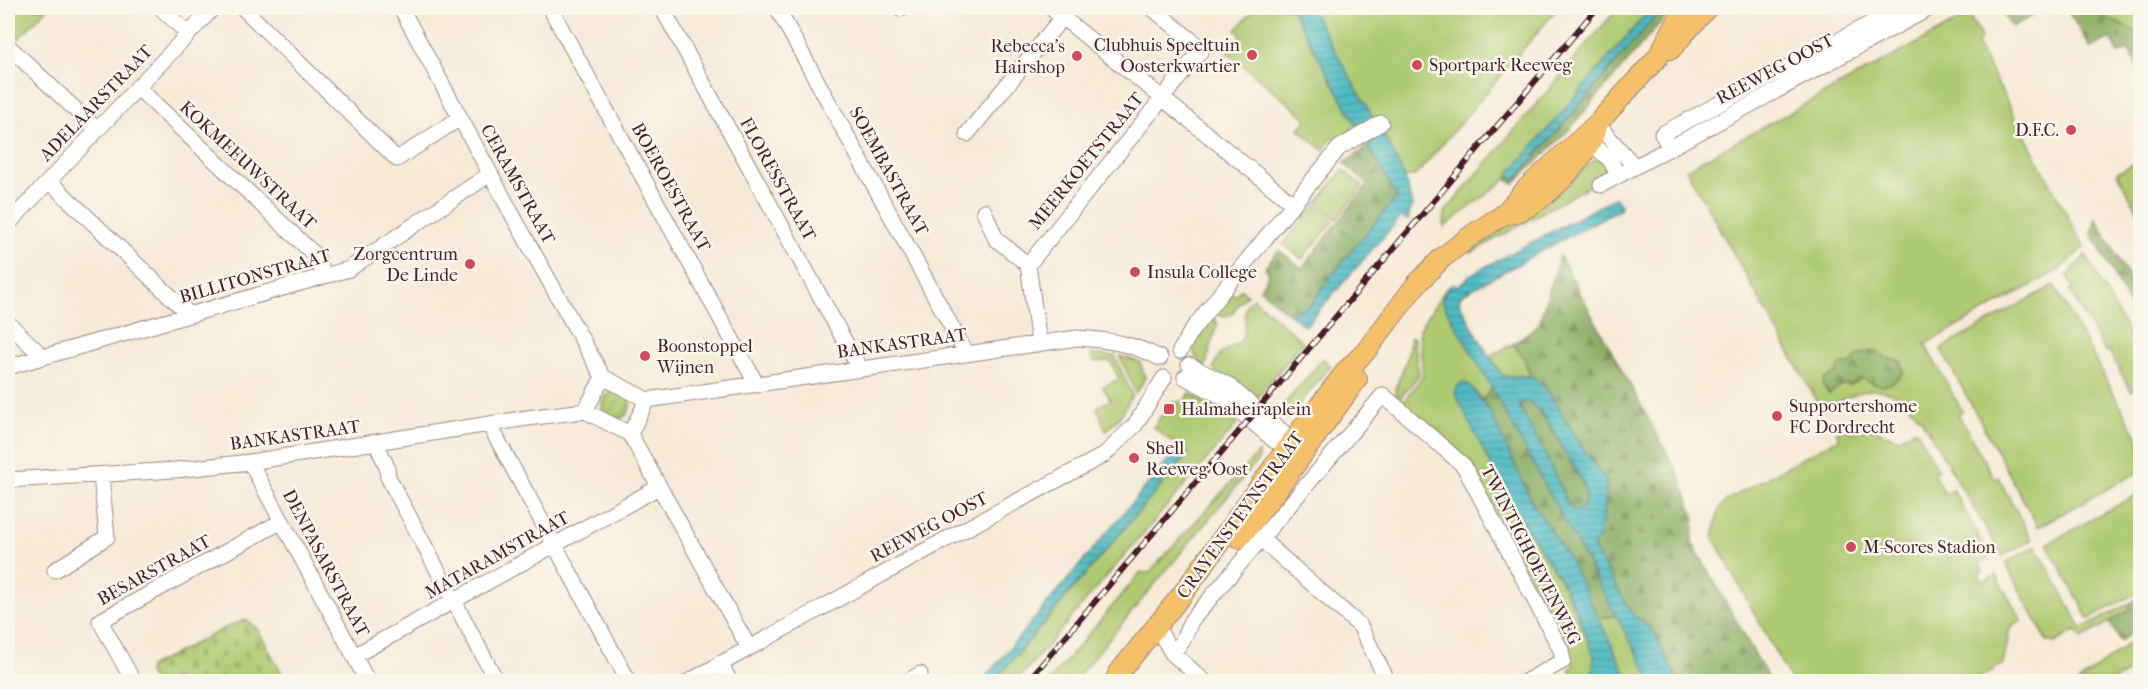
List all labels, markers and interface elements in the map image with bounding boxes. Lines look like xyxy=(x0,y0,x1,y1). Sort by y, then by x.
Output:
street label: REEWEG OOST xyxy=(1713,29,1838,109)
place label: Clubhuis Speeltuin Oosterkwartier xyxy=(1094,35,1241,77)
place label: Rebecca's Hairshop xyxy=(991,36,1065,78)
street label: ADELAARSTRAAT xyxy=(35,40,158,166)
marker: Clubhuis Speeltuin Oosterkwartier xyxy=(1245,48,1259,62)
marker: Rebecca's Hairshop xyxy=(1070,49,1084,63)
place label: Sportpark Reeweg xyxy=(1429,55,1572,76)
marker: Sportpark Reeweg xyxy=(1410,58,1424,72)
street label: MEERKOETSTRAAT xyxy=(1025,88,1149,234)
street label: KOKMEEUWSTRAAT xyxy=(175,97,321,235)
street label: SOEMBASTRAAT xyxy=(845,103,933,240)
street label: FLORESSTRAAT xyxy=(735,114,820,245)
street label: BOEROESTRAAT xyxy=(627,119,715,256)
place label: D.F.C. xyxy=(2015,120,2059,141)
street label: CERAMSTRAAT xyxy=(476,121,560,249)
marker: D.F.C. xyxy=(2064,123,2078,137)
place label: Zorgcentrum De Linde xyxy=(353,244,458,286)
street label: BILLITONSTRAAT xyxy=(177,245,334,308)
marker: Zorgcentrum De Linde xyxy=(463,257,477,271)
place label: Insula College xyxy=(1147,262,1257,283)
marker: Insula College xyxy=(1128,265,1142,279)
street label: BANKASTRAAT xyxy=(836,324,969,363)
place label: Boonstoppel Wijnen xyxy=(656,336,753,378)
marker: Boonstoppel Wijnen xyxy=(638,349,652,363)
place label: Supportershome FC Dordrecht xyxy=(1789,396,1917,438)
place label: Halmaheiraplein xyxy=(1181,399,1312,420)
marker: Halmaheiraplein xyxy=(1162,402,1176,416)
marker: Supportershome FC Dordrecht xyxy=(1770,409,1784,423)
street label: BANKASTRAAT xyxy=(229,416,362,455)
street label: CRAYENSTEYNSTRAAT xyxy=(1173,427,1309,603)
place label: Shell Reeweg Oost xyxy=(1146,438,1249,480)
marker: Shell Reeweg Oost xyxy=(1127,451,1141,465)
street label: TWINTIGHOEVENWEG xyxy=(1476,462,1585,649)
street label: DENPASARSTRAAT xyxy=(278,486,374,641)
street label: REEWEG OOST xyxy=(867,487,992,567)
street label: MATARAMSTRAAT xyxy=(421,507,574,604)
street label: BESARSTRAAT xyxy=(94,530,215,610)
place label: M-Scores Stadion xyxy=(1863,537,1996,558)
marker: M-Scores Stadion xyxy=(1844,540,1858,554)

